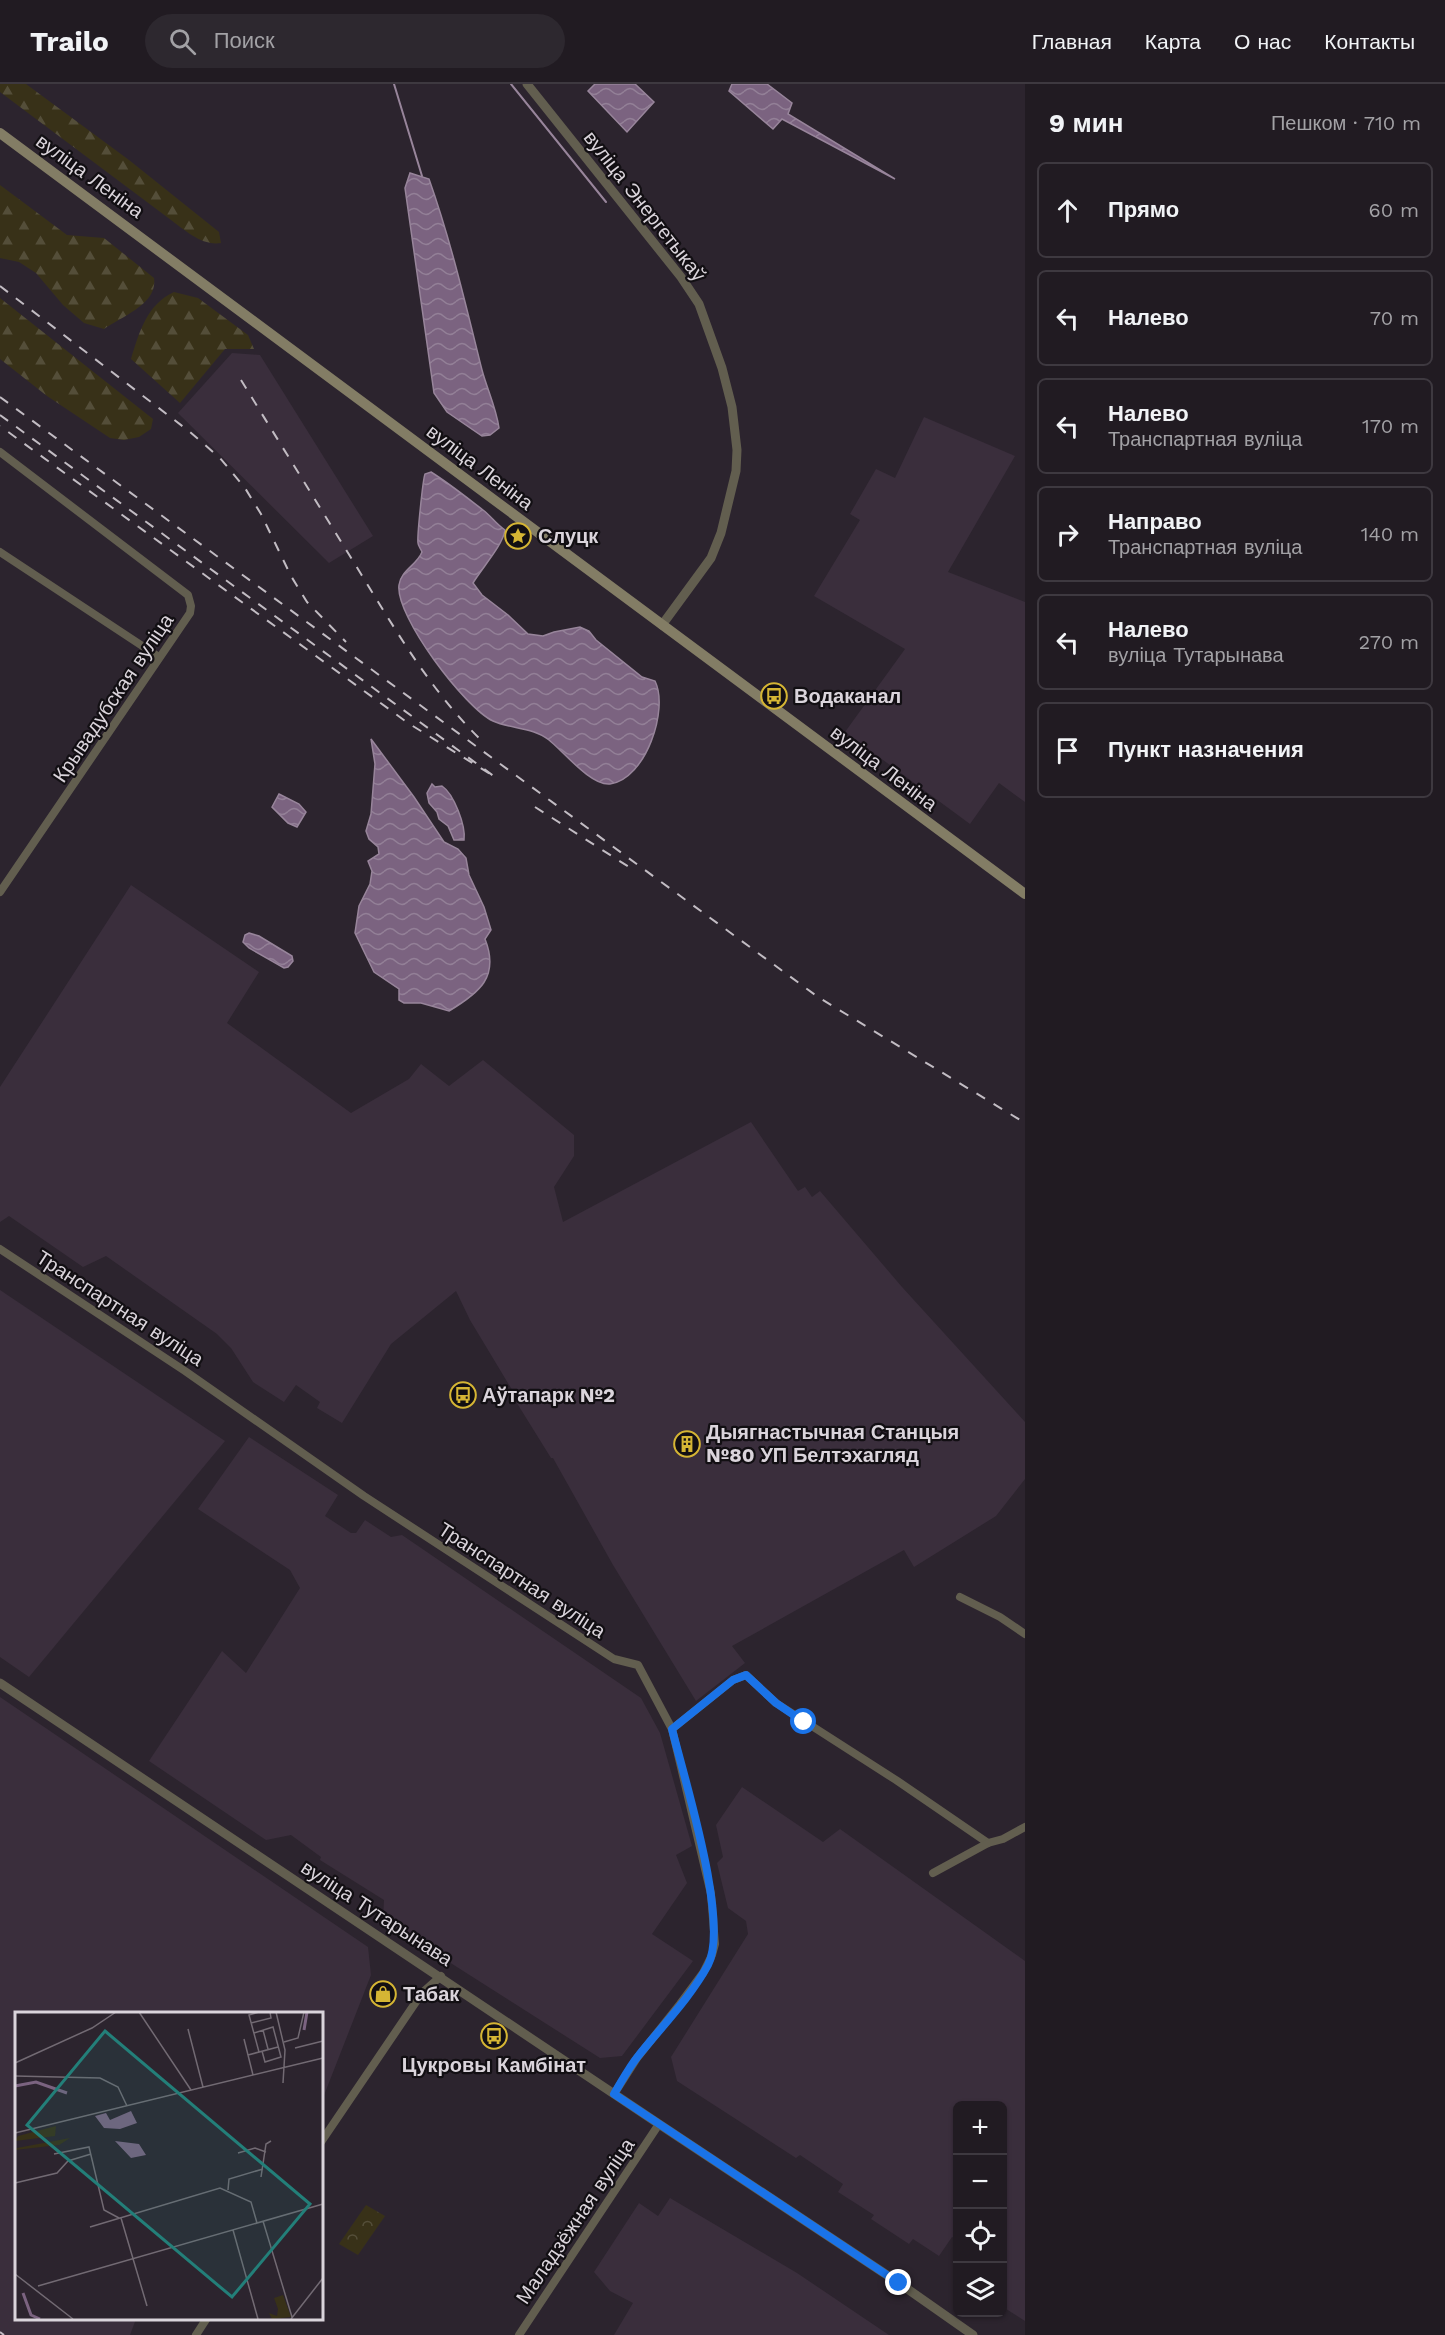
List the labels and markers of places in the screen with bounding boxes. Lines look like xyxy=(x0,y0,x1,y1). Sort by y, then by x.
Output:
place icon: Слуцк xyxy=(503,521,533,551)
place label: Слуцк xyxy=(538,524,599,548)
bus stop icon: Водаканал xyxy=(759,681,789,711)
place label: Водаканал xyxy=(794,684,901,708)
bus stop icon: Аўтапарк №2 xyxy=(448,1380,478,1410)
place label: Аўтапарк №2 xyxy=(482,1383,615,1407)
place label: Дыягнастычная Станцыя №80 УП Белтэхагляд xyxy=(706,1420,959,1467)
building icon: Дыягнастычная Станцыя №80 УП Белтэхагляд xyxy=(672,1429,702,1459)
shop icon: Табак xyxy=(368,1979,398,2009)
place label: Табак xyxy=(403,1982,460,2006)
bus stop icon: Цукровы Камбінат xyxy=(479,2021,509,2051)
place label: Цукровы Камбінат xyxy=(402,2053,586,2077)

